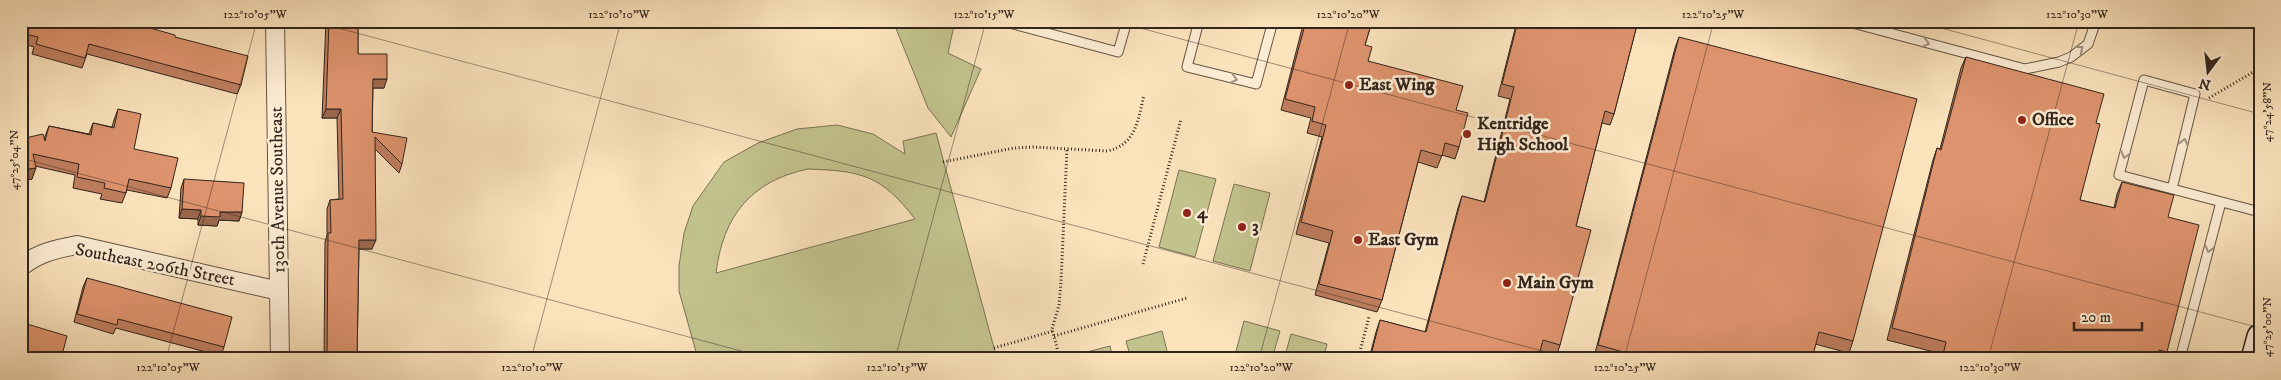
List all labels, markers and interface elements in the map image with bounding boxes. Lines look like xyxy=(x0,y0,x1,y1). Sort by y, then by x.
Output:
text: 122°10'05"W xyxy=(223,7,288,22)
text: 122°10'10"W xyxy=(588,7,651,22)
text: 122°10'15"W xyxy=(953,7,1016,22)
text: 122°10'20"W xyxy=(1316,7,1381,22)
text: 122°10'25"W xyxy=(1682,7,1745,22)
text: 122°10'30"W xyxy=(2046,7,2109,22)
one-way arrow xyxy=(1921,37,1930,48)
one-way arrow xyxy=(2075,46,2084,55)
north arrow xyxy=(2184,48,2234,98)
one-way arrow xyxy=(1230,73,1239,84)
text: N xyxy=(2197,73,2213,94)
place label: East Wing xyxy=(1359,74,1436,96)
marker: East Wing xyxy=(1343,79,1355,91)
text: 47°24'58"N xyxy=(2260,82,2275,142)
street label: 130th Avenue Southeast xyxy=(266,106,290,274)
place label: Office xyxy=(2032,109,2075,131)
place label: Kentridge High School xyxy=(1477,113,1569,156)
marker: Office xyxy=(2016,114,2028,126)
marker: Kentridge High School xyxy=(1461,128,1473,140)
text: 47°25'04"N xyxy=(7,130,22,190)
one-way arrow xyxy=(2178,138,2188,146)
one-way arrow xyxy=(2120,150,2130,158)
place label: 4 xyxy=(1196,202,1208,224)
marker: 4 xyxy=(1181,207,1193,219)
place label: 3 xyxy=(1252,216,1259,238)
marker: 3 xyxy=(1236,221,1248,233)
place label: East Gym xyxy=(1368,229,1439,251)
marker: East Gym xyxy=(1352,234,1364,246)
street label: Southeast 206th Street xyxy=(73,239,237,291)
one-way arrow xyxy=(2204,244,2214,252)
place label: Main Gym xyxy=(1517,272,1594,294)
marker: Main Gym xyxy=(1501,277,1513,289)
text: 47°25'00"N xyxy=(2260,297,2275,357)
scale bar xyxy=(2074,300,2141,332)
text: 20 m xyxy=(2081,308,2111,327)
text: 122°10'05"W xyxy=(136,360,201,375)
text: 122°10'10"W xyxy=(501,360,564,375)
text: 122°10'15"W xyxy=(866,360,929,375)
text: 122°10'20"W xyxy=(1229,360,1294,375)
text: 122°10'25"W xyxy=(1594,360,1657,375)
text: 122°10'30"W xyxy=(1959,360,2022,375)

